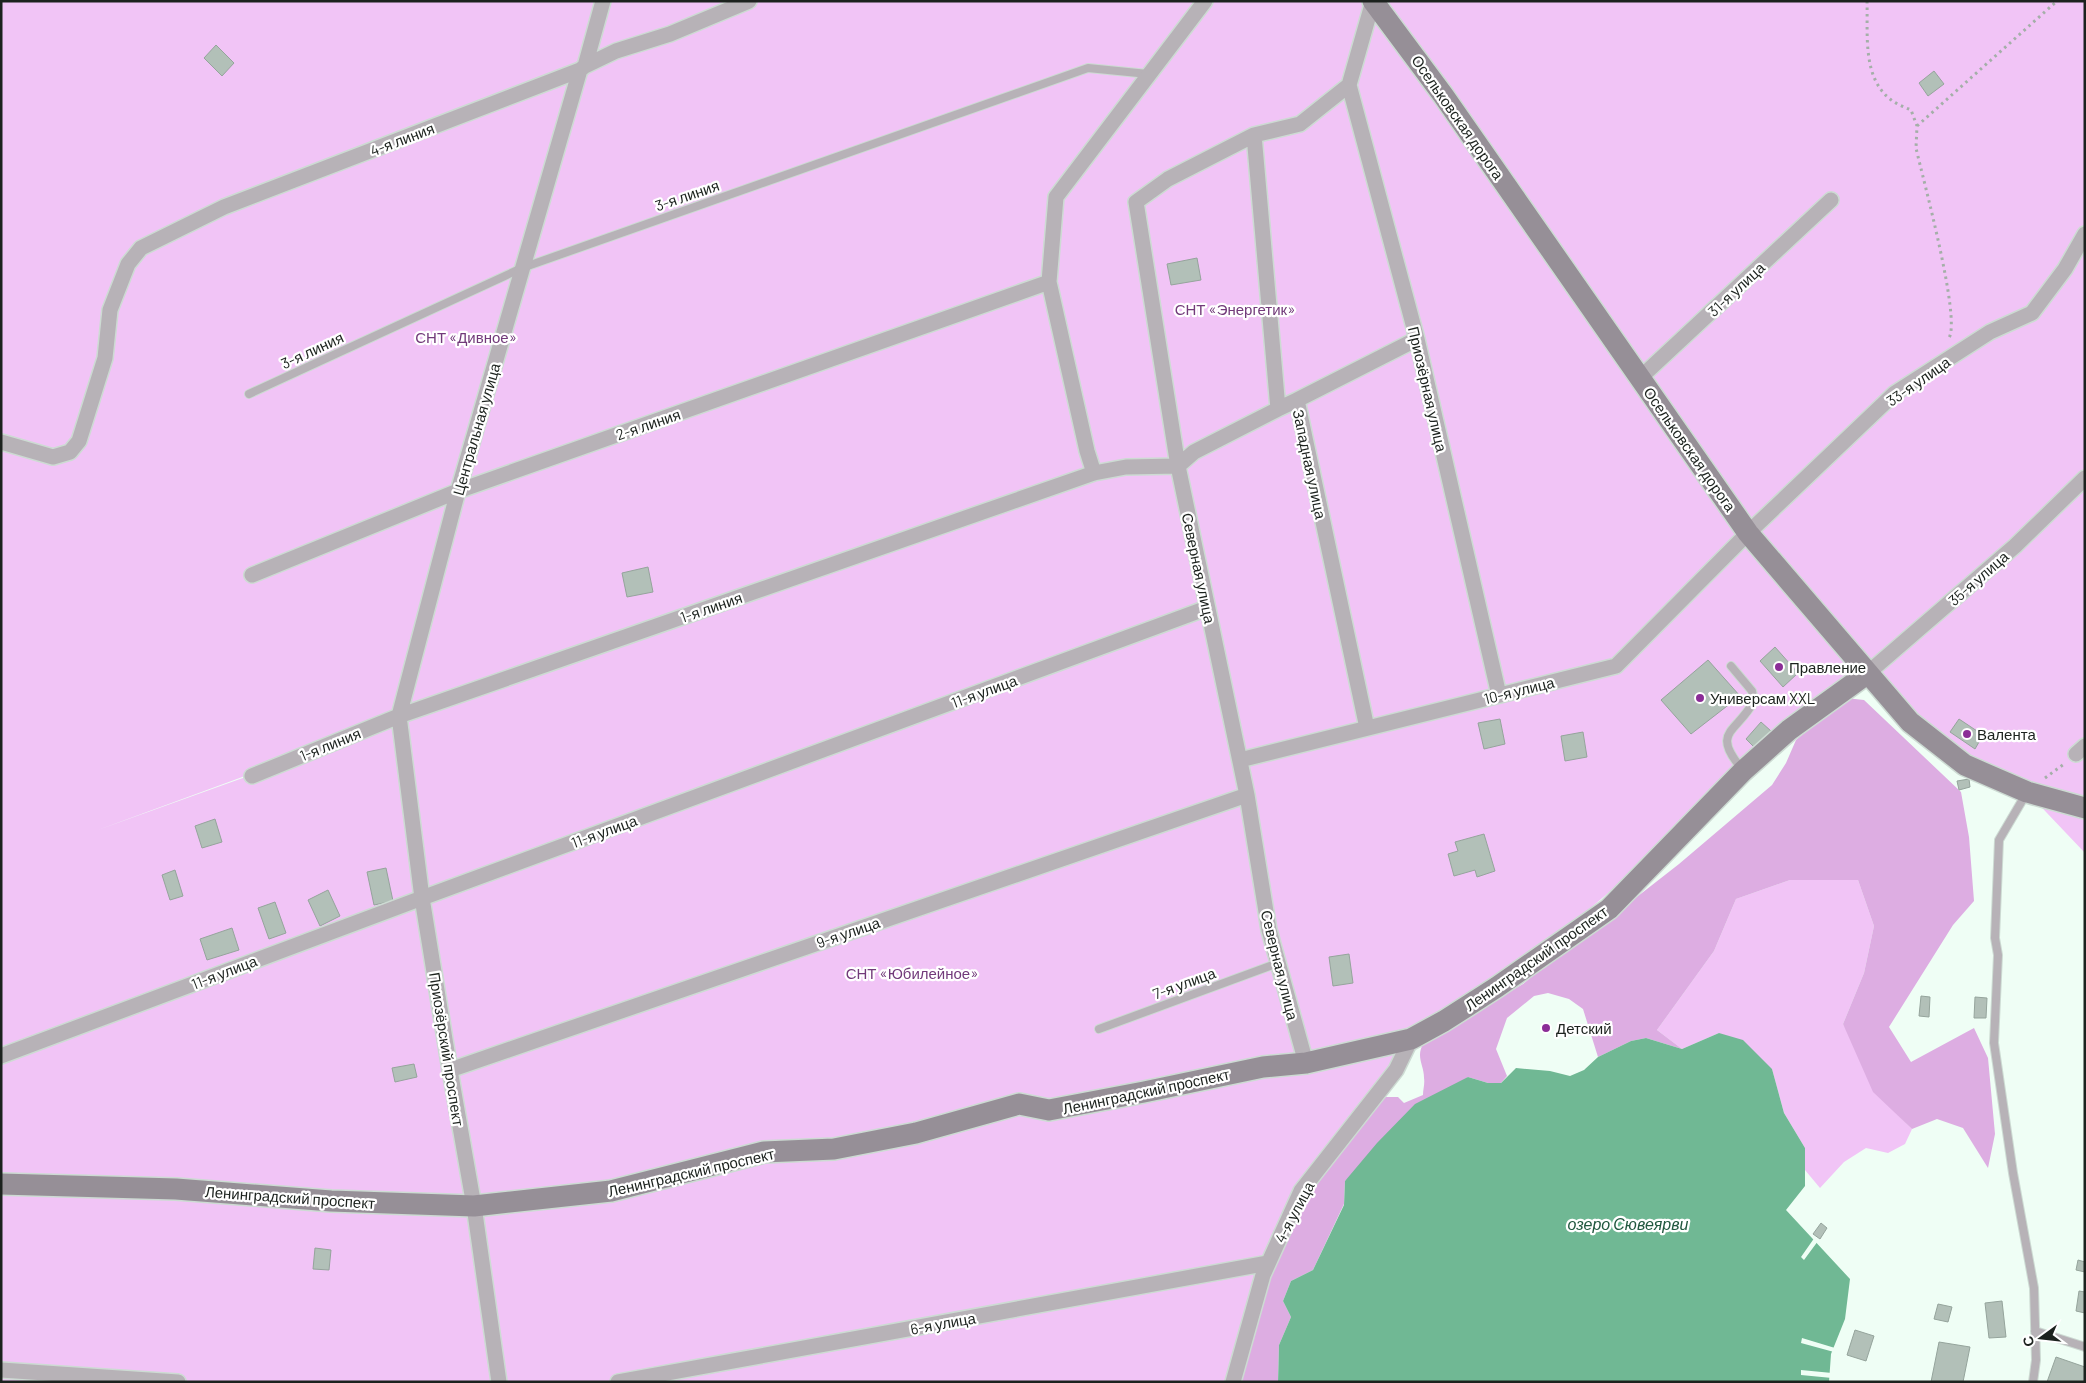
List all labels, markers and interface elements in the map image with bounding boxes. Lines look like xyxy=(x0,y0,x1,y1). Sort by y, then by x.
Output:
street label: Осельковская дорога xyxy=(1408,51,1508,183)
street label: 4-я линия xyxy=(367,119,437,159)
street label: 3-я линия xyxy=(653,176,721,214)
street label: 31-я улица xyxy=(1704,258,1769,320)
park label: СНТ «Энергетик» xyxy=(1175,300,1295,318)
street label: Приозёрная улица xyxy=(1405,325,1451,454)
street label: 3-я линия xyxy=(278,328,346,372)
park label: СНТ «Дивное» xyxy=(415,328,517,346)
street label: 33-я улица xyxy=(1883,352,1954,410)
street label: Центральная улица xyxy=(448,360,504,497)
street label: Осельковская дорога xyxy=(1640,383,1740,515)
street label: 2-я линия xyxy=(613,405,683,443)
street label: Западная улица xyxy=(1290,408,1331,521)
street label: Северная улица xyxy=(1178,511,1220,626)
street label: 35-я улица xyxy=(1944,547,2012,609)
street label: 1-я линия xyxy=(678,588,744,626)
place label: Правление xyxy=(1789,658,1866,676)
marker: Правление xyxy=(1773,661,1785,673)
street label: 11-я улица xyxy=(949,671,1020,711)
street label: 10-я улица xyxy=(1482,672,1557,707)
place label: Универсам XXL xyxy=(1710,689,1815,707)
marker: Универсам XXL xyxy=(1694,692,1706,704)
street label: 1-я линия xyxy=(297,724,363,764)
place label: Валента xyxy=(1977,725,2036,743)
marker: Валента xyxy=(1961,728,1973,740)
street label: 11-я улица xyxy=(569,811,640,851)
street label: Ленинградский проспект xyxy=(1461,902,1611,1014)
street label: Северная улица xyxy=(1258,908,1303,1022)
street label: 9-я улица xyxy=(814,913,883,951)
street label: 11-я улица xyxy=(189,951,260,993)
street label: 7-я улица xyxy=(1150,963,1218,1003)
park label: СНТ «Юбилейное» xyxy=(846,964,978,982)
street label: Приозёрский проспект xyxy=(426,971,468,1127)
place label: Детский xyxy=(1556,1019,1612,1037)
marker: Детский xyxy=(1540,1022,1552,1034)
street label: Ленинградский проспект xyxy=(1061,1064,1231,1118)
street label: Ленинградский проспект xyxy=(606,1144,776,1200)
street label: 4-я улица xyxy=(1270,1178,1318,1246)
street label: Ленинградский проспект xyxy=(204,1182,376,1212)
water label: озеро Сювеярви xyxy=(1568,1214,1689,1233)
street label: 6-я улица xyxy=(909,1308,978,1338)
north arrow xyxy=(2016,1313,2066,1363)
text: С xyxy=(2018,1334,2037,1349)

